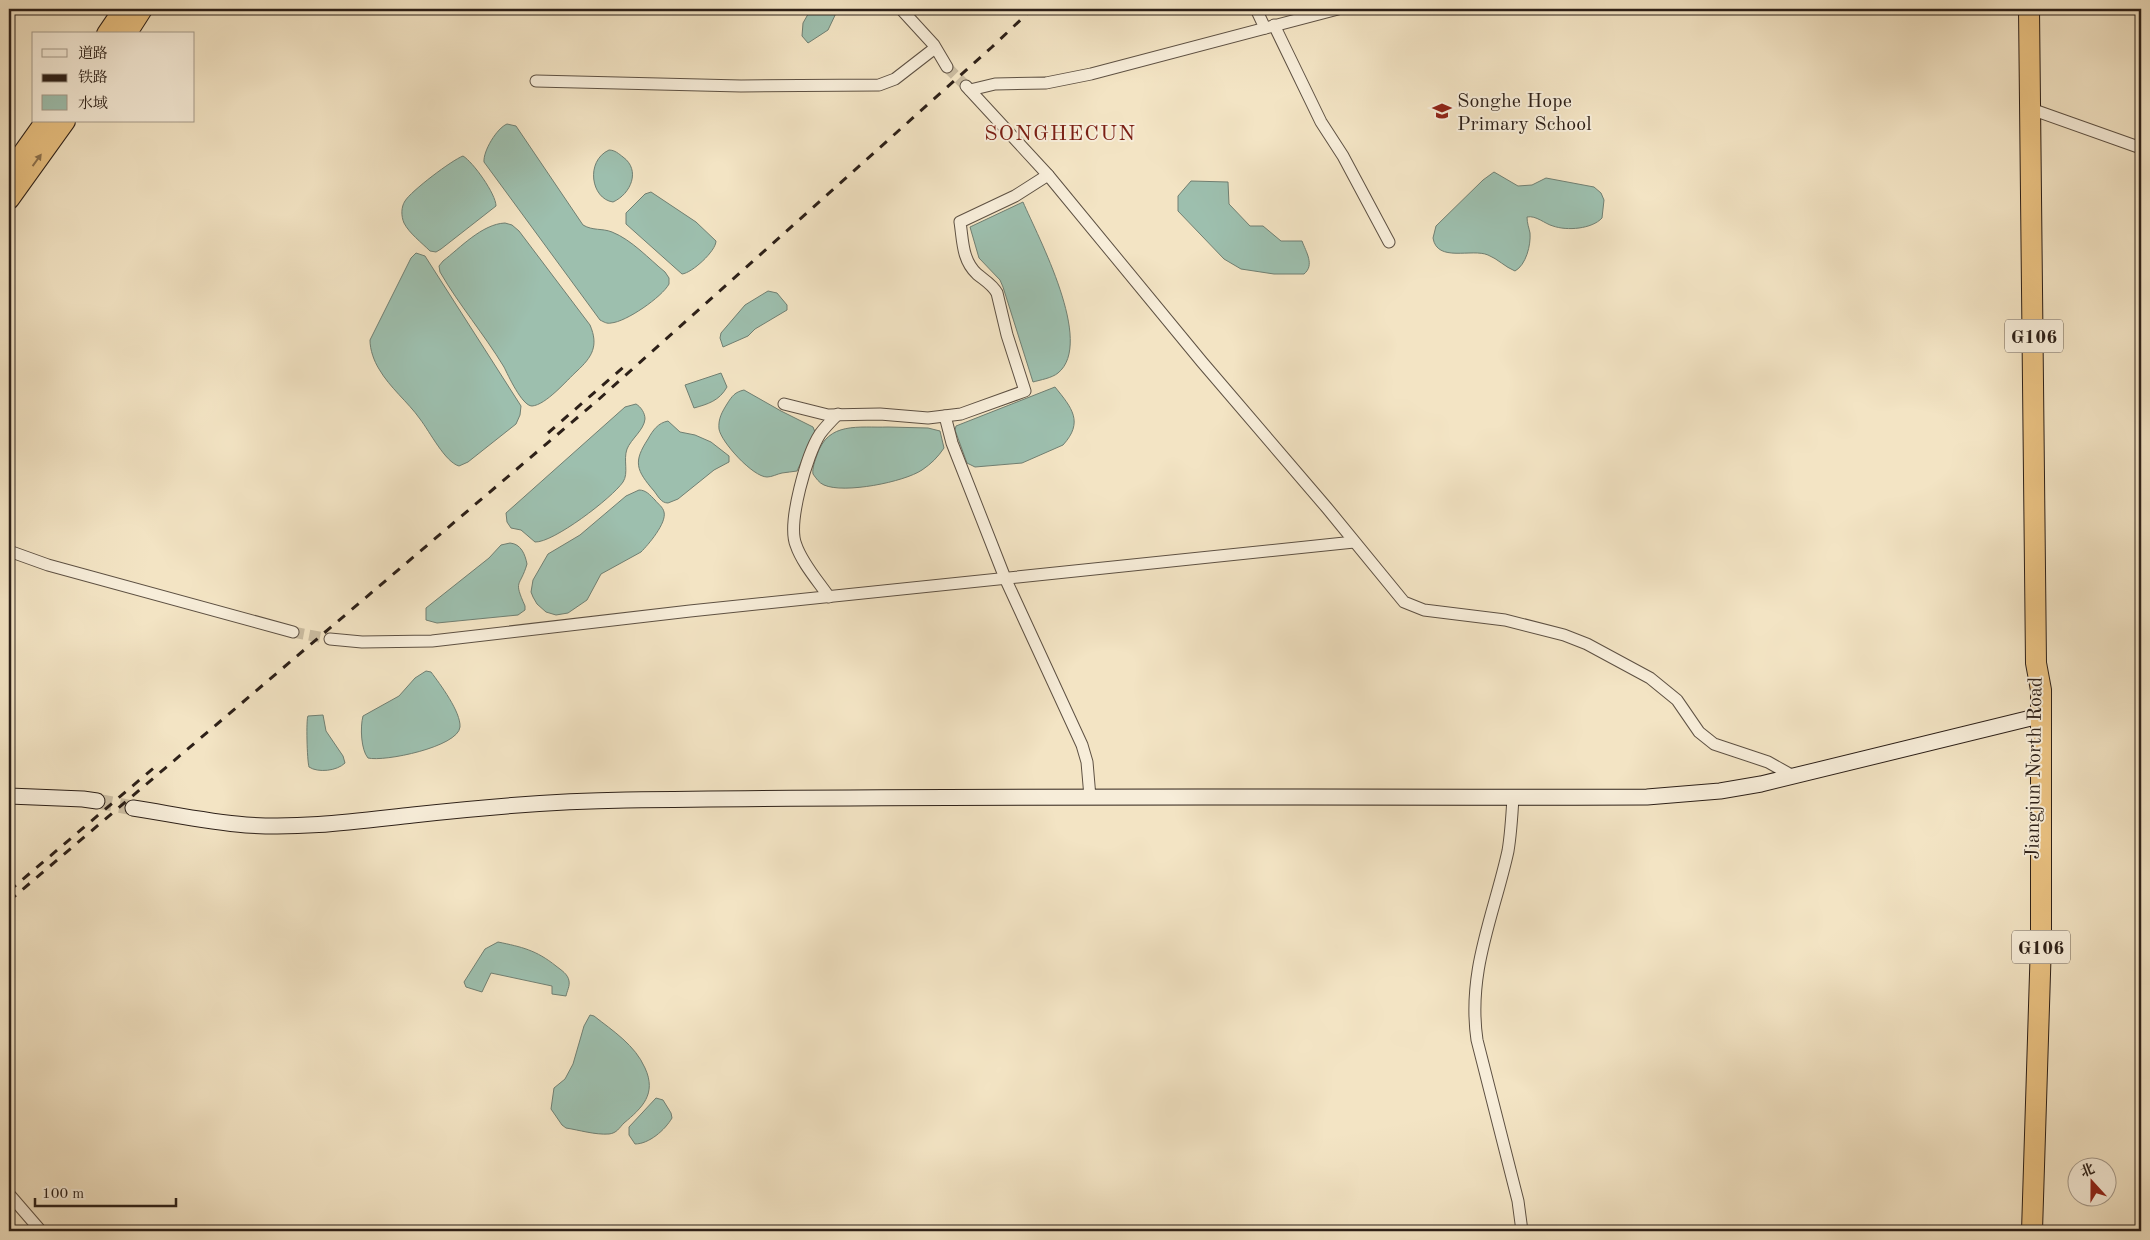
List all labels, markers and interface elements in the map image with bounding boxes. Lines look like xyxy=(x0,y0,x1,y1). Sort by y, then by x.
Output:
legend xyxy=(32,32,195,122)
text: 道路 xyxy=(78,45,108,62)
text: 铁路 xyxy=(78,69,108,86)
place label: Songhe Hope Primary School xyxy=(1457,92,1592,135)
text: 水域 xyxy=(78,95,108,112)
school or university icon: Songhe Hope Primary School xyxy=(1431,100,1453,122)
district label: SONGHECUN xyxy=(984,123,1136,145)
one-way arrow xyxy=(32,153,42,167)
road number: G106 xyxy=(2005,320,2063,352)
street label: Jiangjun North Road xyxy=(2023,677,2047,860)
road number: G106 xyxy=(2012,930,2070,964)
north arrow xyxy=(2068,1158,2118,1208)
text: 北 xyxy=(2078,1161,2097,1180)
scale bar xyxy=(35,1175,176,1207)
text: 100 m xyxy=(42,1187,84,1202)

